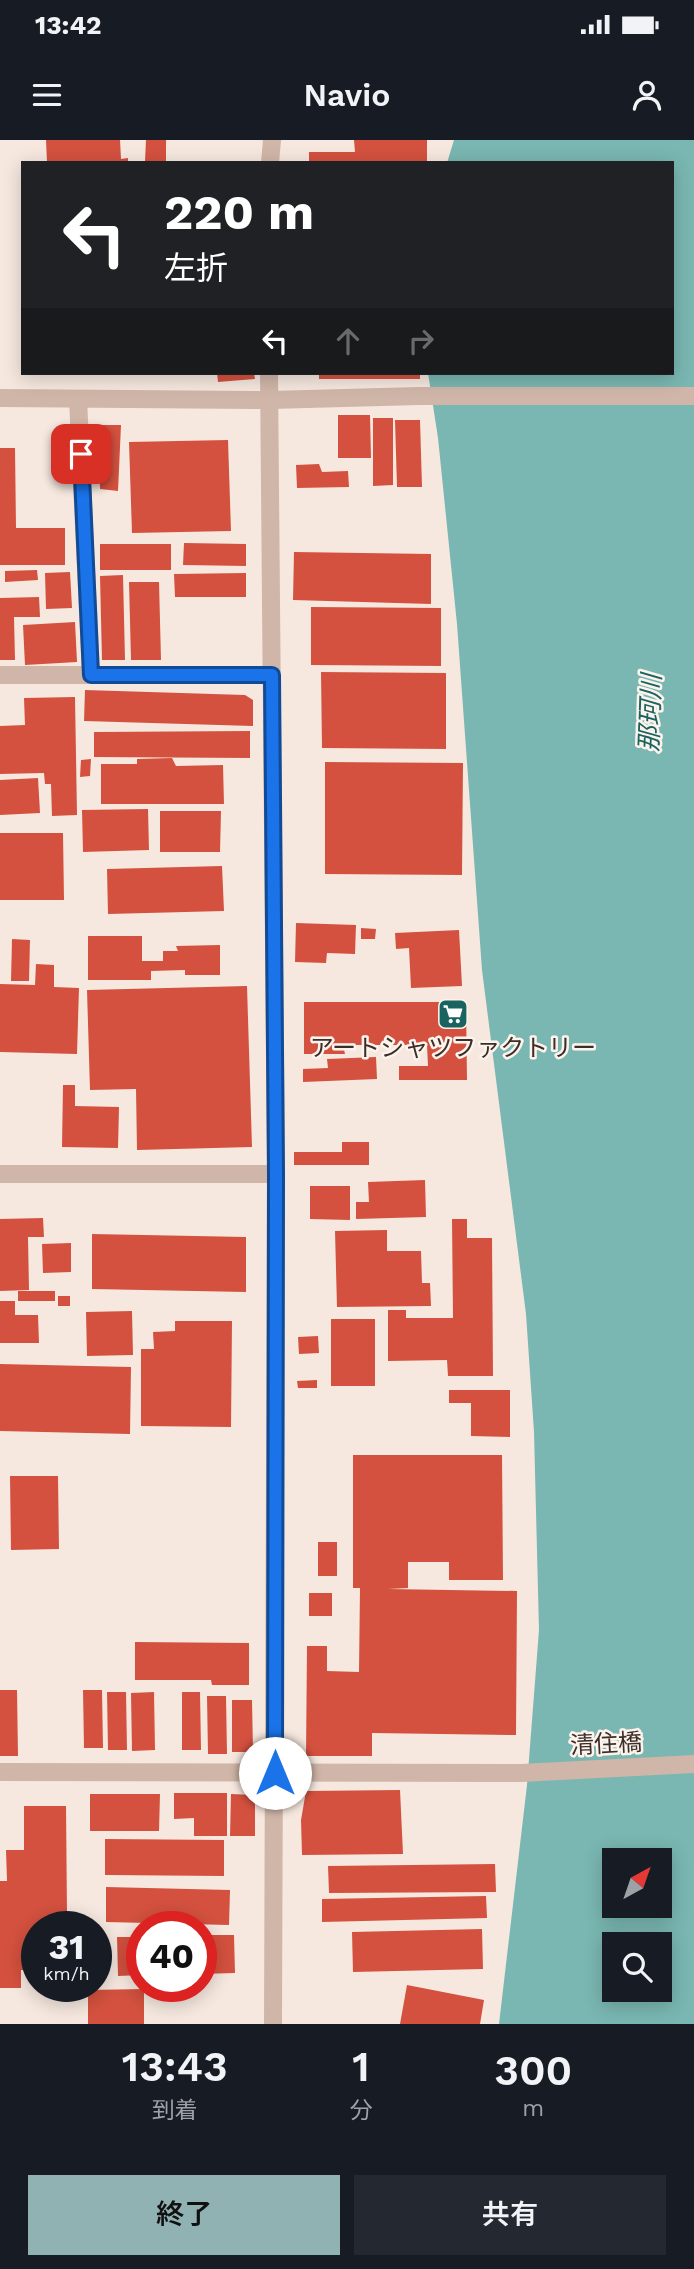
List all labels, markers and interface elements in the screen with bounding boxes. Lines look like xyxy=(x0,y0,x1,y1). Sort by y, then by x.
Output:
text: 13:42 xyxy=(35,10,101,40)
icon: menu xyxy=(28,76,66,114)
text: Navio xyxy=(304,76,390,114)
icon: person xyxy=(628,76,666,114)
text: 220 m xyxy=(164,183,314,241)
icon: left xyxy=(49,189,140,280)
text: 左折 xyxy=(164,249,228,287)
icon: left xyxy=(256,322,294,360)
icon: ahead xyxy=(329,322,367,360)
icon: right xyxy=(402,322,440,360)
pin xyxy=(51,424,111,484)
icon: arrive xyxy=(62,435,100,473)
water label: 那珂川 xyxy=(634,671,666,753)
supermarket icon: アートシャツファクトリー xyxy=(436,997,470,1031)
place label: アートシャツファクトリー xyxy=(310,1034,596,1062)
street label: 清住橋 xyxy=(569,1728,643,1760)
position arrow xyxy=(238,1736,312,1810)
north arrow xyxy=(602,1848,672,1918)
map controls xyxy=(602,1848,672,2002)
speed limit sign: 40 xyxy=(126,1911,217,2002)
text: 31 xyxy=(49,1926,84,1968)
button: search xyxy=(602,1932,672,2002)
text: km/h xyxy=(43,1963,90,1984)
text: 13:43 xyxy=(122,2042,228,2091)
text: 1 xyxy=(352,2042,370,2091)
text: 300 xyxy=(494,2046,572,2095)
text: m xyxy=(522,2095,544,2122)
text: 到着 xyxy=(152,2097,198,2124)
text: 分 xyxy=(349,2097,372,2124)
button: 終了 xyxy=(28,2175,340,2255)
button: 共有 xyxy=(354,2175,666,2255)

